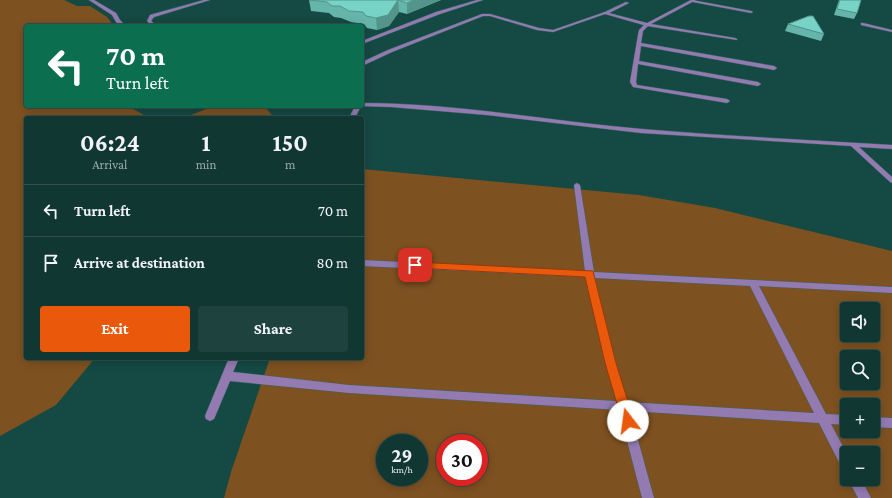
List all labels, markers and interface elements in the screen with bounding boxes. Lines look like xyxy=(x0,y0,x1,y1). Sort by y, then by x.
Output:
icon: left xyxy=(40,40,92,92)
text: 70 m xyxy=(106,40,165,71)
text: Turn left xyxy=(106,73,169,93)
text: 06:24 xyxy=(80,129,140,156)
text: 1 xyxy=(202,129,211,156)
text: 150 xyxy=(273,129,308,156)
text: Arrival xyxy=(92,157,128,172)
text: min xyxy=(196,157,217,172)
text: m xyxy=(285,157,295,172)
icon: left xyxy=(40,200,62,222)
text: Turn left xyxy=(74,203,130,219)
text: 70 m xyxy=(318,203,348,219)
pin xyxy=(398,248,432,282)
icon: arrive xyxy=(40,252,62,274)
icon: arrive xyxy=(404,254,426,276)
text: Arrive at destination xyxy=(74,255,205,271)
text: 80 m xyxy=(317,255,348,271)
map controls xyxy=(840,302,880,486)
button: sound xyxy=(840,302,880,342)
button: Exit xyxy=(40,306,190,352)
button: Share xyxy=(198,306,348,352)
button: search xyxy=(840,350,880,390)
button: + xyxy=(840,398,880,438)
position arrow xyxy=(607,400,649,442)
speed limit sign: 30 xyxy=(436,434,488,486)
text: 29 xyxy=(391,444,413,466)
button: − xyxy=(840,446,880,486)
text: km/h xyxy=(391,464,413,475)

